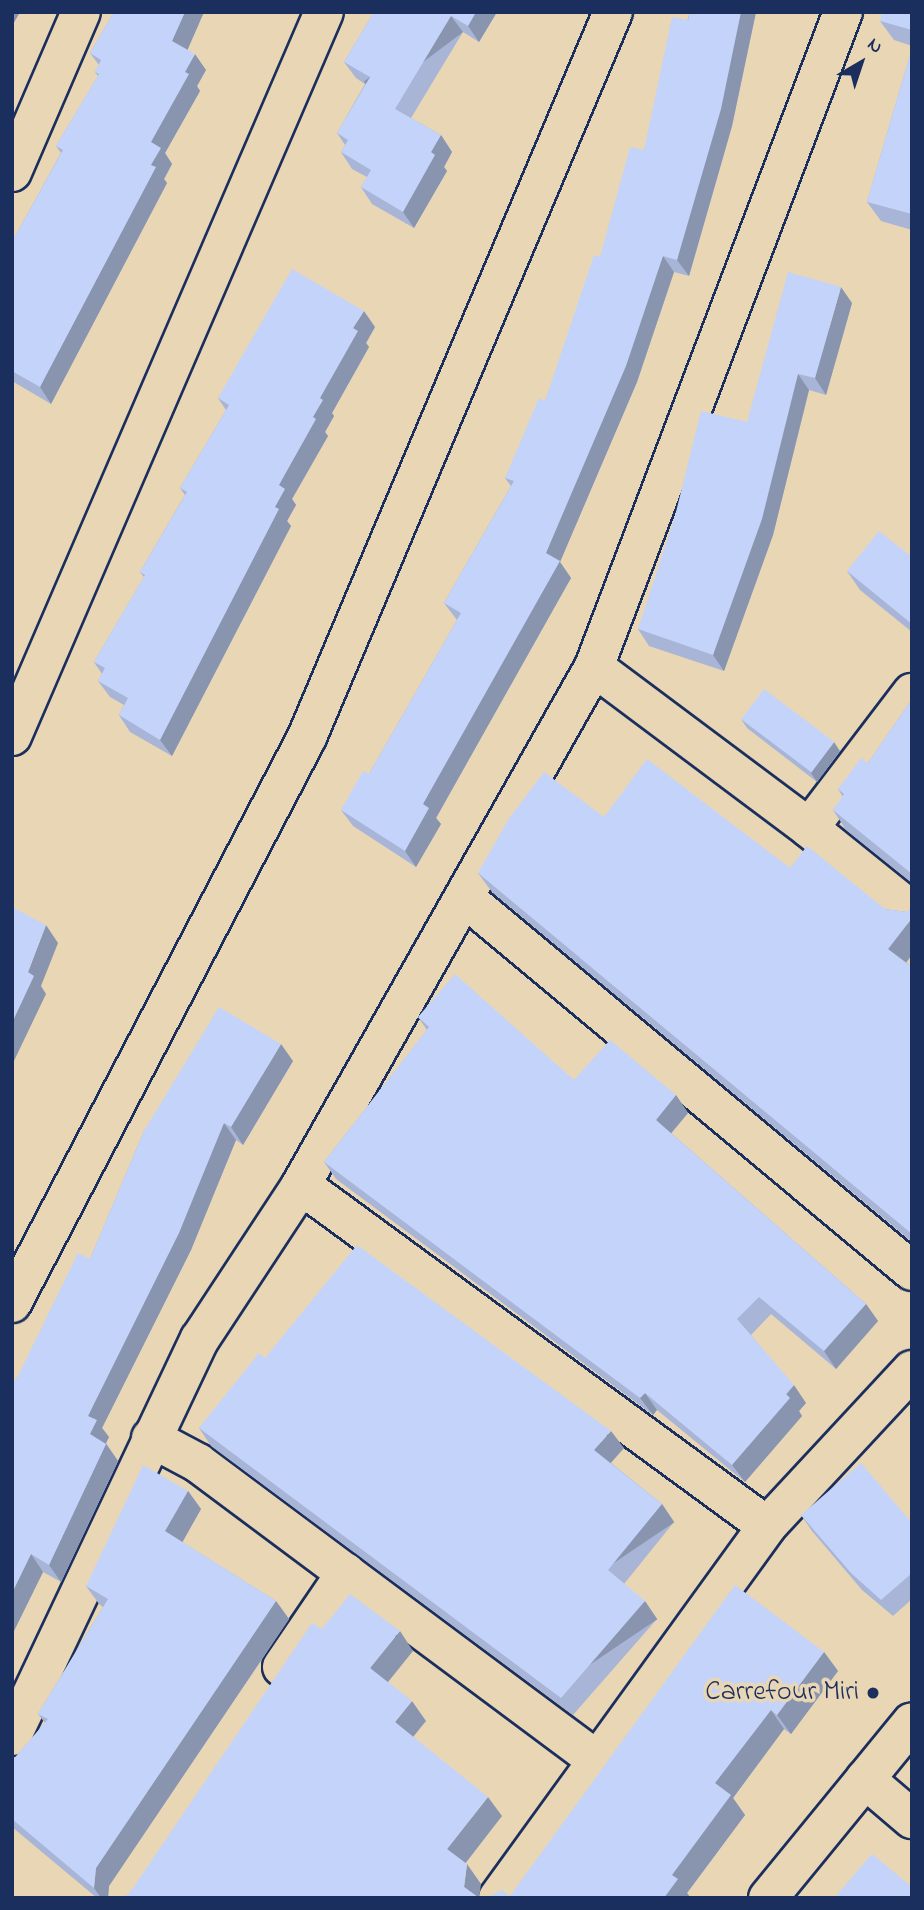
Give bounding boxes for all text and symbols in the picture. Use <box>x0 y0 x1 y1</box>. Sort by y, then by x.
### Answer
north arrow <box>826 28 896 98</box>
text: N <box>861 32 888 61</box>
place label: Carrefour Miri <box>705 1676 859 1710</box>
marker: Carrefour Miri <box>865 1685 881 1701</box>

